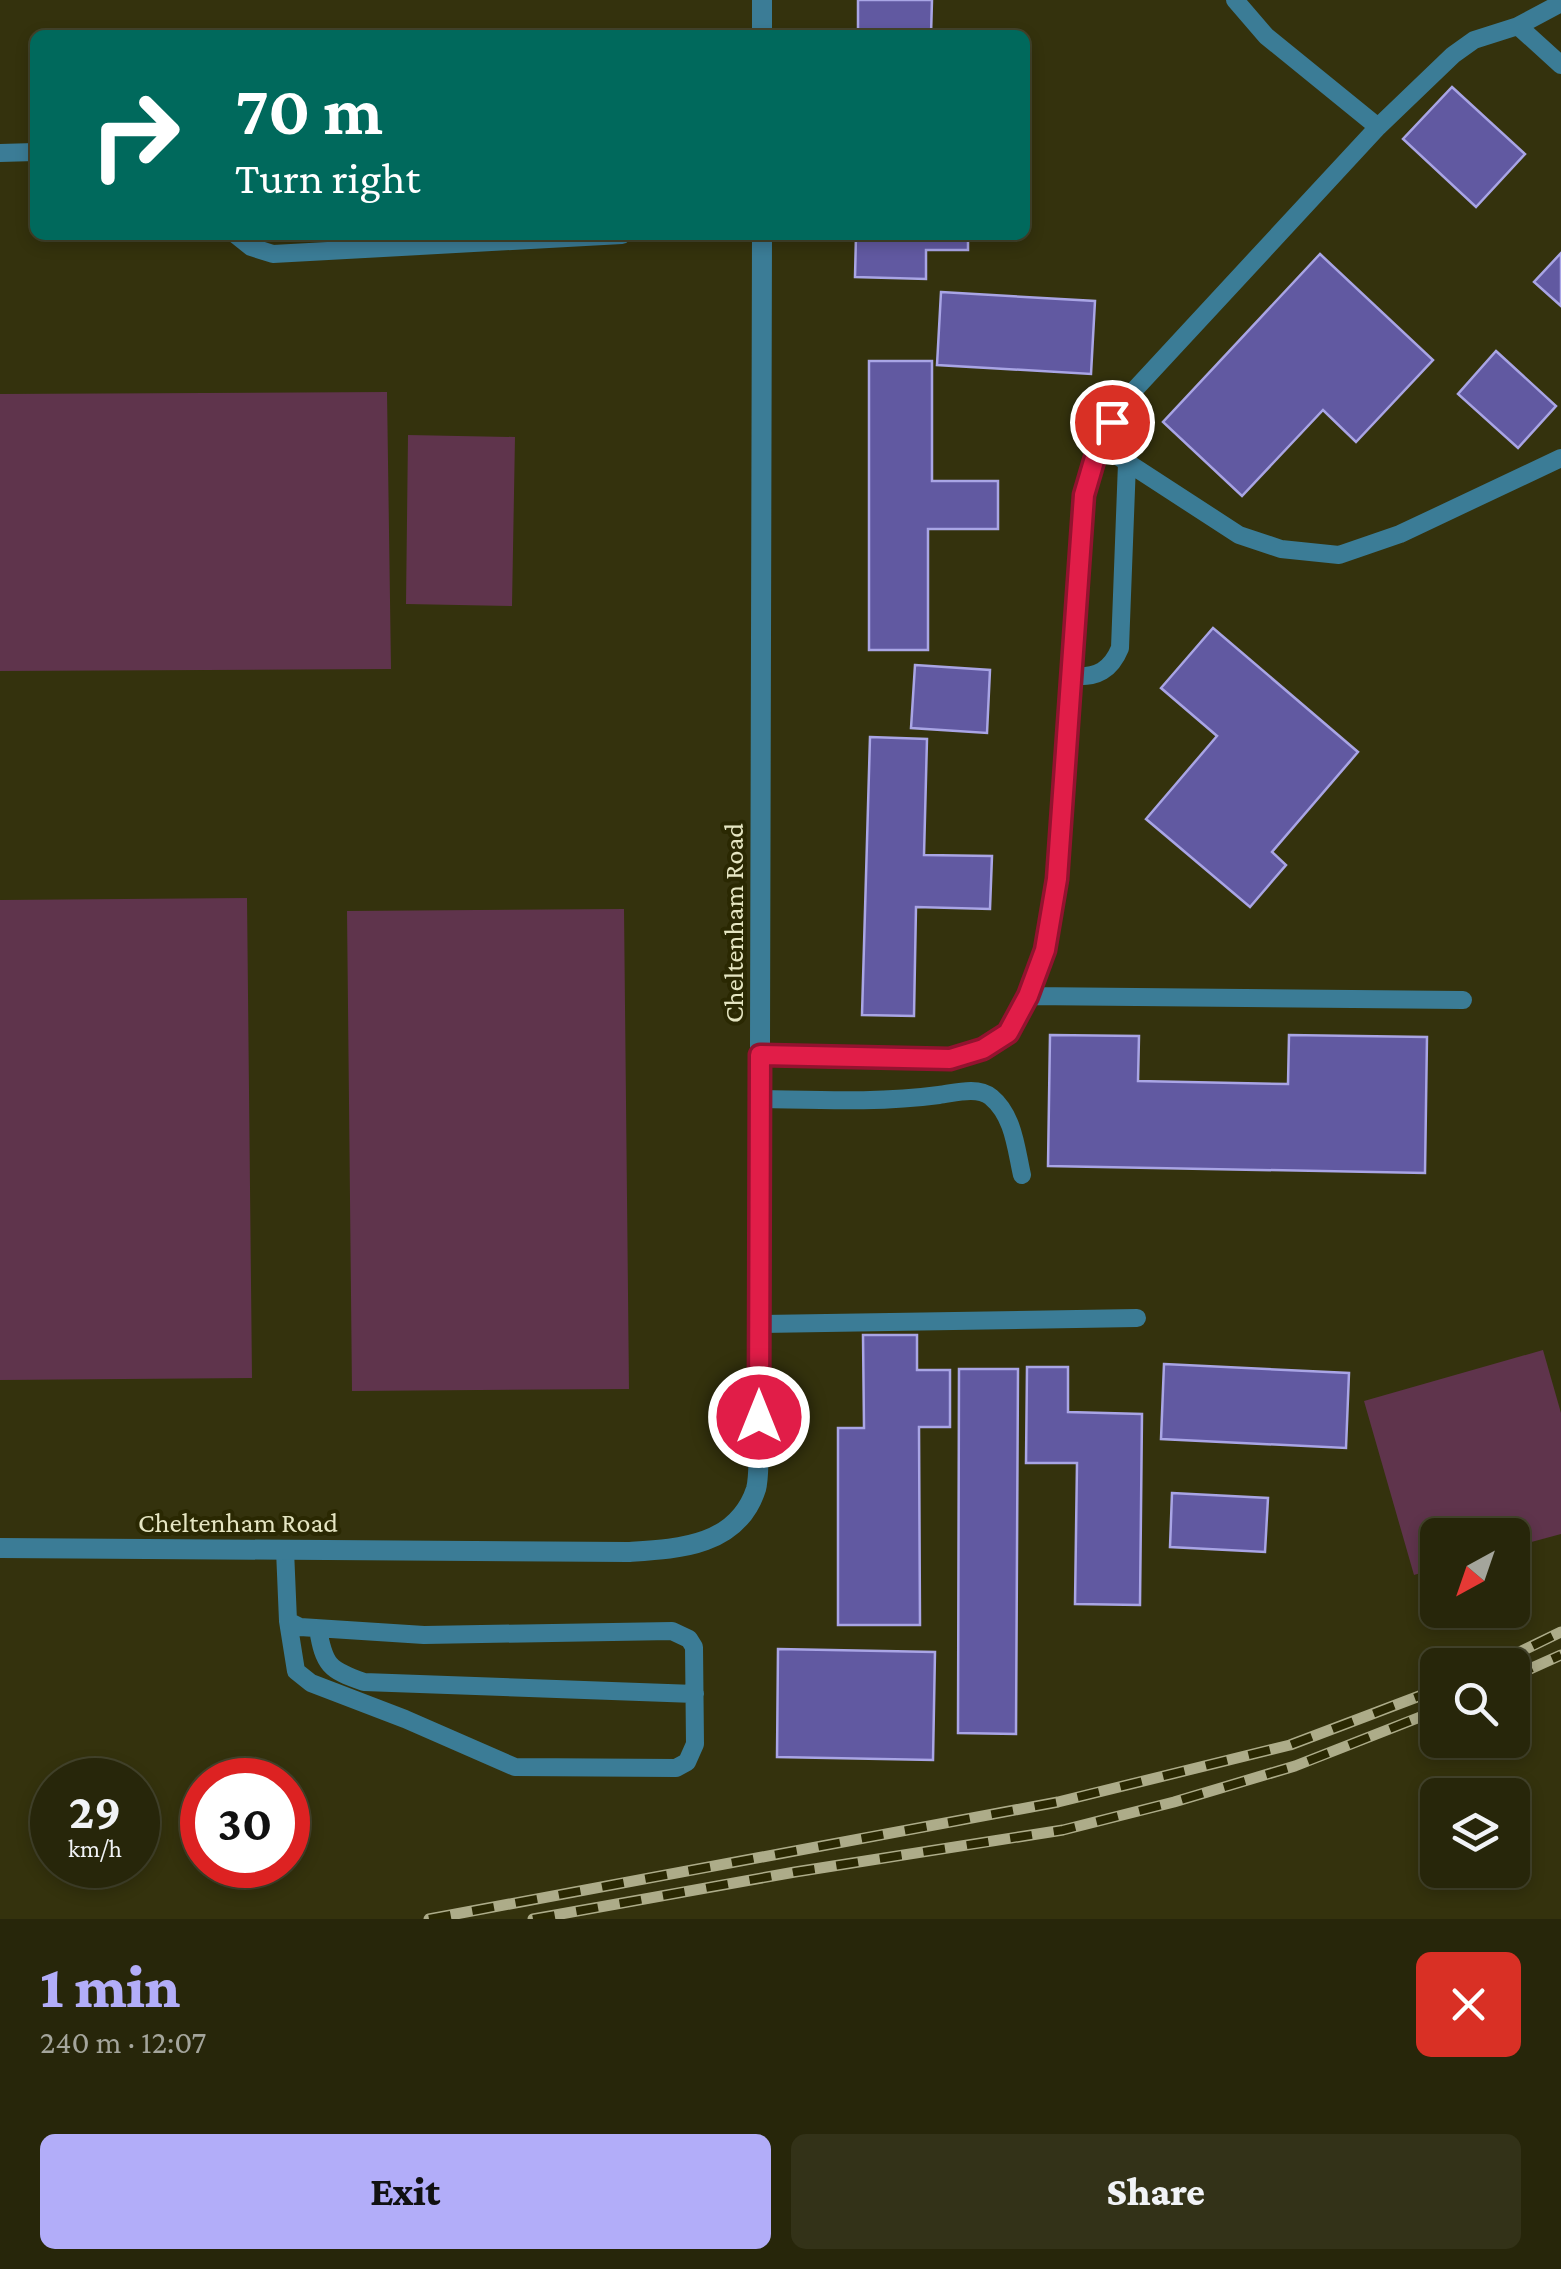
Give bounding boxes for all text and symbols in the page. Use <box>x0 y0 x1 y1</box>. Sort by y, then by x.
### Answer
icon: right <box>70 70 200 200</box>
text: 70 m <box>235 71 383 149</box>
text: Turn right <box>235 153 420 203</box>
pin <box>1070 380 1155 465</box>
icon: arrive <box>1085 395 1140 450</box>
street label: Cheltenham Road <box>718 823 749 1023</box>
position arrow <box>707 1365 811 1469</box>
street label: Cheltenham Road <box>138 1507 338 1538</box>
north arrow <box>1420 1518 1530 1628</box>
map controls <box>1420 1518 1530 1888</box>
button: search <box>1420 1648 1530 1758</box>
speed limit sign: 30 <box>180 1758 310 1888</box>
button: layers <box>1420 1778 1530 1888</box>
text: 29 <box>69 1783 121 1839</box>
text: km/h <box>68 1835 122 1862</box>
button: close <box>1416 1952 1521 2057</box>
text: 1 min <box>40 1953 180 2020</box>
text: 240 m · 12:07 <box>40 2024 206 2060</box>
button: Exit <box>40 2134 771 2249</box>
button: Share <box>791 2134 1521 2249</box>

